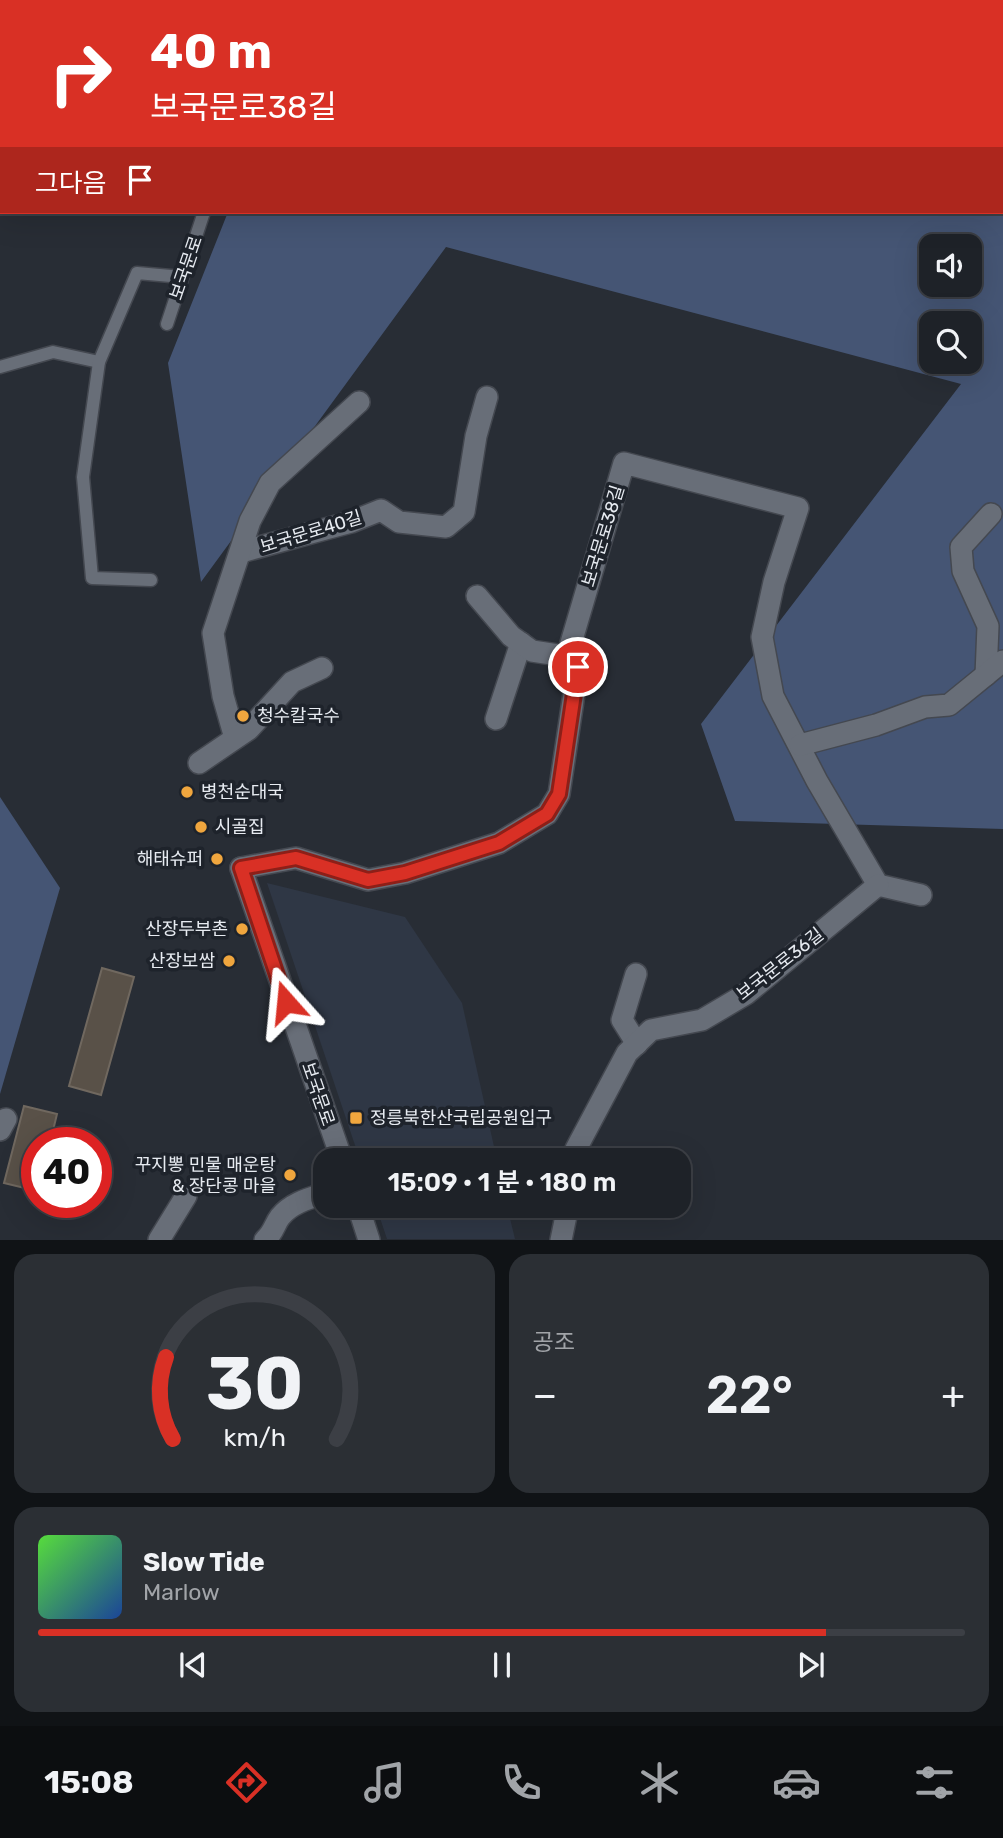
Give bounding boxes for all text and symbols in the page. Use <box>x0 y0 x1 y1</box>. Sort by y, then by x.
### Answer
text: 40 m <box>150 22 272 80</box>
icon: right <box>35 28 126 119</box>
text: 보국문로38길 <box>150 88 337 126</box>
icon: arrive <box>121 161 159 199</box>
text: 그다음 <box>35 168 107 199</box>
street label: 보국문로 <box>165 233 207 303</box>
map controls <box>919 234 982 374</box>
button: sound <box>919 234 982 297</box>
button: search <box>919 311 982 374</box>
street label: 보국문로38길 <box>577 483 629 589</box>
street label: 보국문로40길 <box>257 506 365 558</box>
pin <box>548 637 608 697</box>
icon: arrive <box>559 648 597 686</box>
place label: 청수칼국수 <box>257 705 340 727</box>
marker: 청수칼국수 <box>235 708 251 724</box>
place label: 병천순대국 <box>201 781 284 803</box>
marker: 병천순대국 <box>179 784 195 800</box>
place label: 시골집 <box>215 816 265 838</box>
marker: 시골집 <box>193 819 209 835</box>
place label: 해태슈퍼 <box>137 848 203 870</box>
marker: 해태슈퍼 <box>209 851 225 867</box>
place label: 산장두부촌 <box>145 918 228 940</box>
marker: 산장두부촌 <box>234 921 250 937</box>
street label: 보국문로36길 <box>732 923 828 1005</box>
place label: 산장보쌈 <box>149 950 215 972</box>
marker: 산장보쌈 <box>221 953 237 969</box>
position arrow <box>249 965 323 1039</box>
street label: 보국문로 <box>297 1059 339 1129</box>
place label: 정릉북한산국립공원입구 <box>370 1107 552 1129</box>
marker: 정릉북한산국립공원입구 <box>348 1110 364 1126</box>
speed limit sign: 40 <box>21 1127 112 1218</box>
place label: 꾸지뽕 민물 매운탕 & 장단콩 마을 <box>135 1154 276 1197</box>
marker: 꾸지뽕 민물 매운탕 & 장단콩 마을 <box>282 1167 298 1183</box>
text: 15:09 · 1 분 · 180 m <box>388 1167 616 1198</box>
text: 공조 <box>533 1328 575 1356</box>
text: 30 <box>206 1342 303 1428</box>
text: 22° <box>706 1364 793 1426</box>
text: − <box>533 1372 557 1418</box>
text: + <box>941 1372 965 1418</box>
text: km/h <box>223 1423 285 1452</box>
text: Slow Tide <box>143 1547 265 1578</box>
text: Marlow <box>143 1578 220 1606</box>
icon: previous <box>174 1646 212 1684</box>
icon: pause <box>483 1646 521 1684</box>
icon: next <box>792 1646 830 1684</box>
icon: directions <box>222 1758 271 1807</box>
icon: music <box>360 1758 409 1807</box>
icon: phone <box>497 1758 546 1807</box>
icon: climate <box>635 1758 684 1807</box>
icon: car <box>772 1758 821 1807</box>
icon: filters <box>910 1758 959 1807</box>
text: 15:08 <box>44 1763 134 1801</box>

